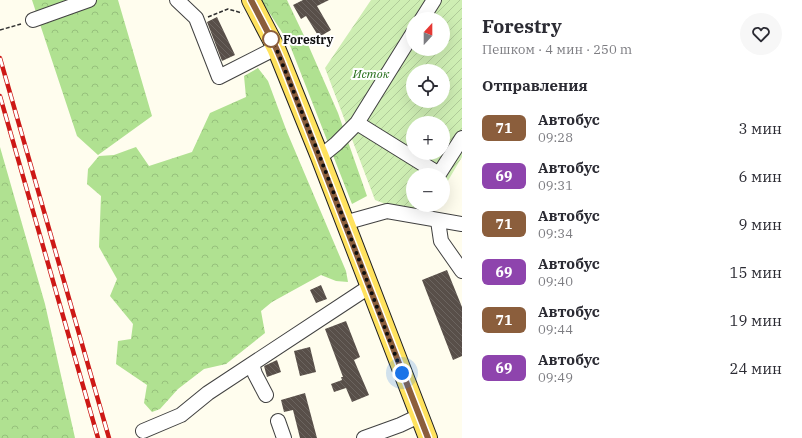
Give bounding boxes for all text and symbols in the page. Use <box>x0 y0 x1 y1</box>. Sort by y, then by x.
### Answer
north arrow <box>406 12 450 56</box>
map controls <box>406 12 450 212</box>
button: heart <box>740 13 782 55</box>
text: Forestry <box>482 14 562 38</box>
marker: Forestry <box>262 30 280 48</box>
place label: Forestry <box>283 32 334 47</box>
text: Пешком · 4 мин · 250 m <box>482 41 632 58</box>
button: locate <box>406 64 450 108</box>
park label: Исток <box>352 66 390 81</box>
text: Отправления <box>482 76 588 95</box>
text: Автобус <box>538 110 600 129</box>
button: + <box>406 116 450 160</box>
text: 71 <box>496 119 512 137</box>
text: 3 мин <box>738 119 782 138</box>
text: 09:28 <box>538 129 573 146</box>
text: Автобус <box>538 158 600 177</box>
text: 69 <box>496 167 512 185</box>
text: 6 мин <box>738 167 782 186</box>
button: − <box>406 168 450 212</box>
text: 09:31 <box>538 177 573 194</box>
text: Автобус <box>538 206 600 225</box>
text: 71 <box>496 215 512 233</box>
text: 9 мин <box>738 215 782 234</box>
text: 09:34 <box>538 225 573 242</box>
text: Автобус <box>538 254 600 273</box>
text: 69 <box>496 263 512 281</box>
text: 15 мин <box>729 263 782 282</box>
text: 09:40 <box>538 273 573 290</box>
text: Автобус <box>538 302 600 321</box>
text: 71 <box>496 311 512 329</box>
text: 19 мин <box>729 311 782 330</box>
text: 09:44 <box>538 321 573 338</box>
text: Автобус <box>538 350 600 369</box>
text: 69 <box>496 359 512 377</box>
text: 24 мин <box>729 359 782 378</box>
your location <box>392 363 412 383</box>
text: 09:49 <box>538 369 573 386</box>

